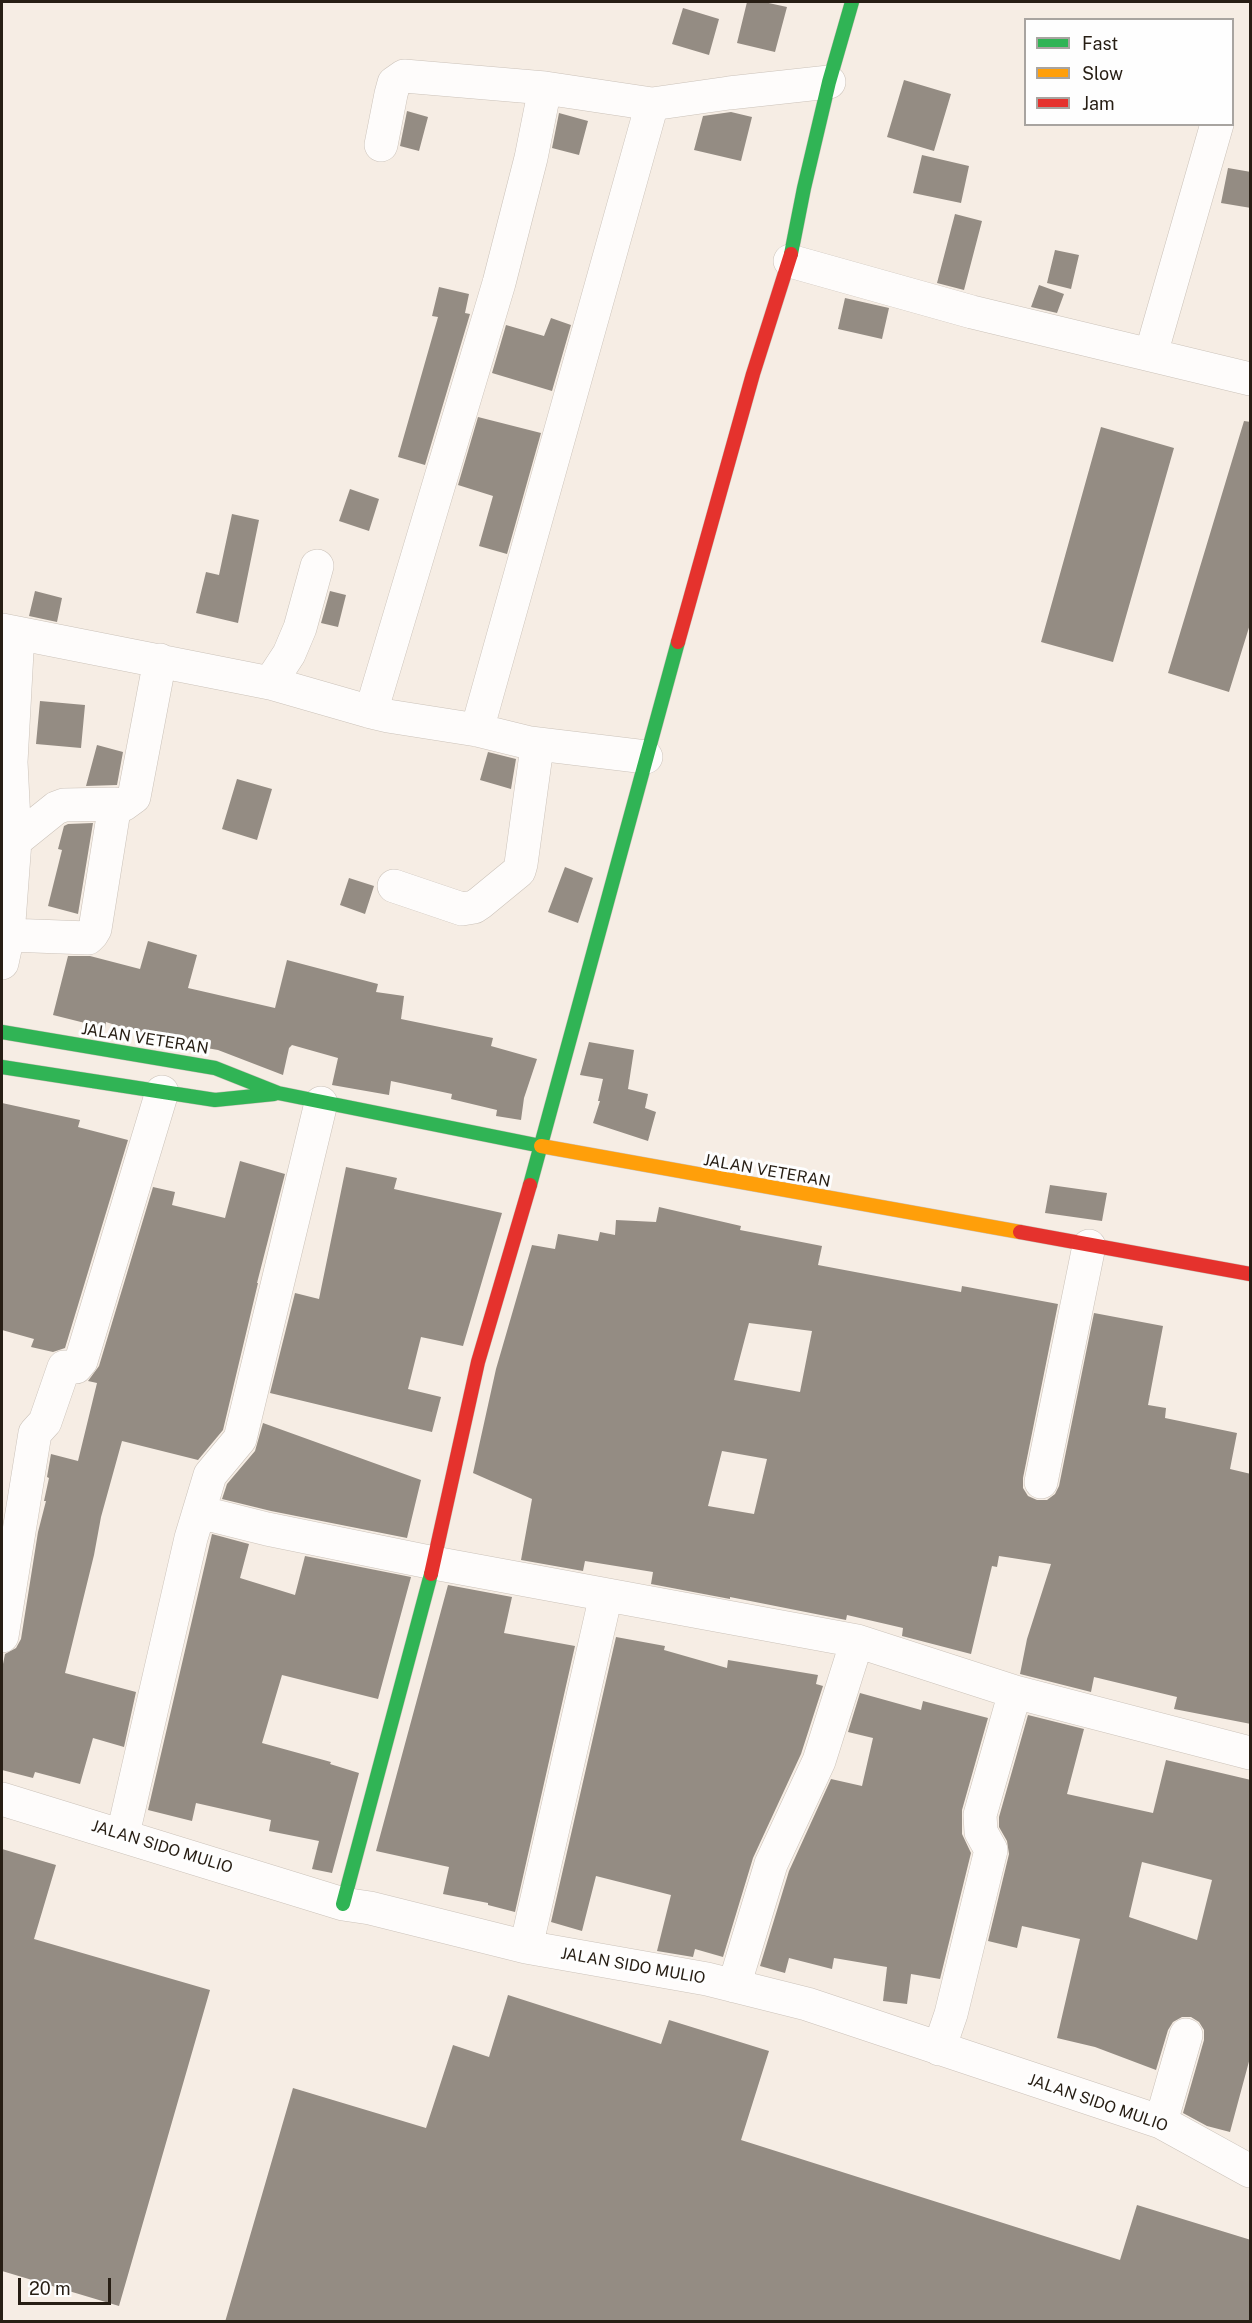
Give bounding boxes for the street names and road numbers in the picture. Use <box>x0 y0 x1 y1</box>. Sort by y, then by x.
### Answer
street label: JALAN VETERAN <box>80 1019 210 1059</box>
street label: JALAN VETERAN <box>702 1150 832 1192</box>
street label: JALAN SIDO MULIO <box>89 1816 235 1878</box>
street label: JALAN SIDO MULIO <box>559 1944 707 1988</box>
street label: JALAN SIDO MULIO <box>1026 2070 1170 2136</box>

